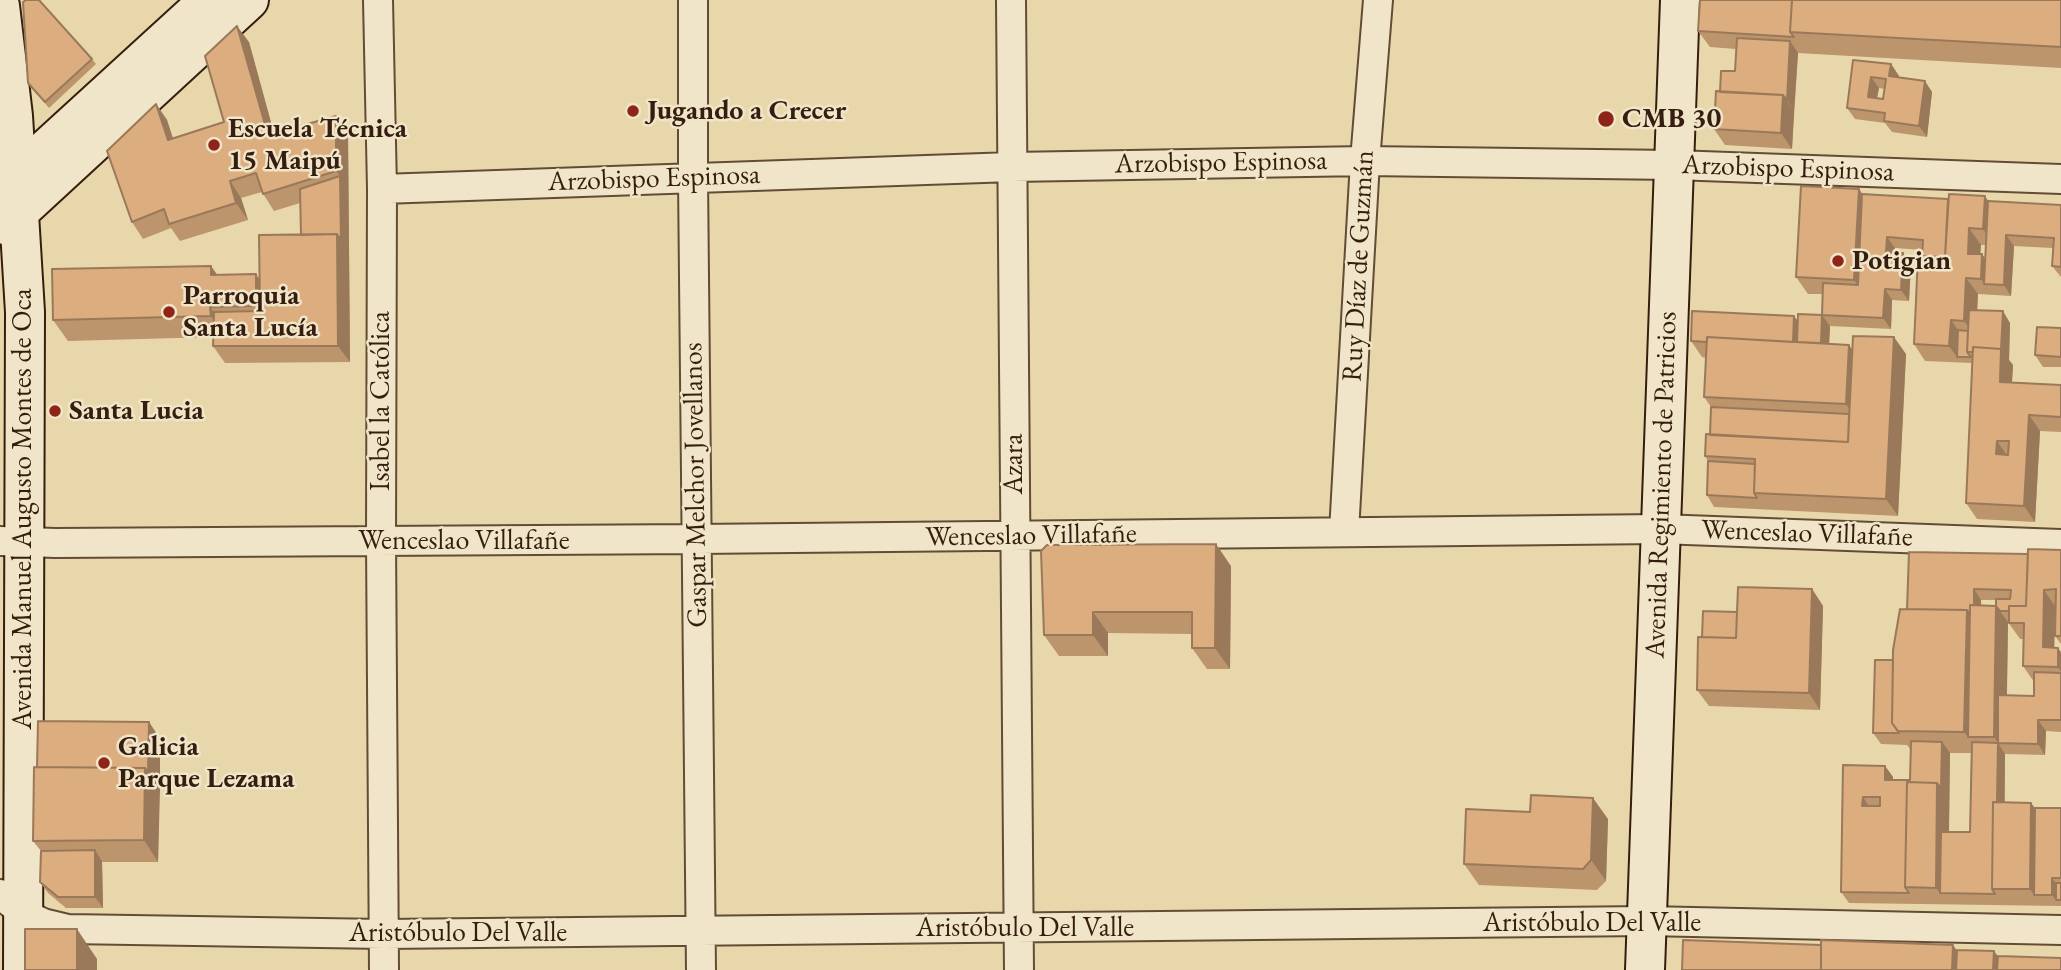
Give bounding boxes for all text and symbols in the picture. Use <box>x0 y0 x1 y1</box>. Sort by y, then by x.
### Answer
place label: Jugando a Crecer <box>647 94 846 128</box>
place label: CMB 30 <box>1622 102 1721 136</box>
marker: Jugando a Crecer <box>625 103 641 119</box>
marker: CMB 30 <box>1596 109 1616 129</box>
place label: Escuela Técnica 15 Maipú <box>228 112 407 178</box>
marker: Escuela Técnica 15 Maipú <box>206 137 222 153</box>
street label: Arzobispo Espinosa <box>1114 144 1328 182</box>
street label: Arzobispo Espinosa <box>1681 149 1895 189</box>
street label: Ruy Díaz de Guzmán <box>1336 150 1382 382</box>
street label: Arzobispo Espinosa <box>547 159 761 199</box>
place label: Potigian <box>1852 244 1951 278</box>
marker: Potigian <box>1830 253 1846 269</box>
place label: Parroquia Santa Lucía <box>183 279 318 345</box>
street label: Avenida Manuel Augusto Montes de Oca <box>6 288 40 730</box>
marker: Parroquia Santa Lucía <box>161 304 177 320</box>
street label: Isabel la Católica <box>364 311 398 491</box>
street label: Avenida Regimiento de Patricios <box>1639 311 1685 659</box>
street label: Gaspar Melchor Jovellanos <box>677 342 715 628</box>
place label: Santa Lucia <box>69 394 204 428</box>
marker: Santa Lucia <box>47 403 63 419</box>
street label: Azara <box>997 433 1031 495</box>
street label: Wenceslao Villafañe <box>1701 514 1913 554</box>
street label: Wenceslao Villafañe <box>925 517 1137 555</box>
street label: Wenceslao Villafañe <box>358 524 570 558</box>
place label: Galicia Parque Lezama <box>118 730 294 796</box>
marker: Galicia Parque Lezama <box>96 755 112 771</box>
street label: Aristóbulo Del Valle <box>1483 906 1701 940</box>
street label: Aristóbulo Del Valle <box>916 911 1134 945</box>
street label: Aristóbulo Del Valle <box>349 916 567 950</box>

